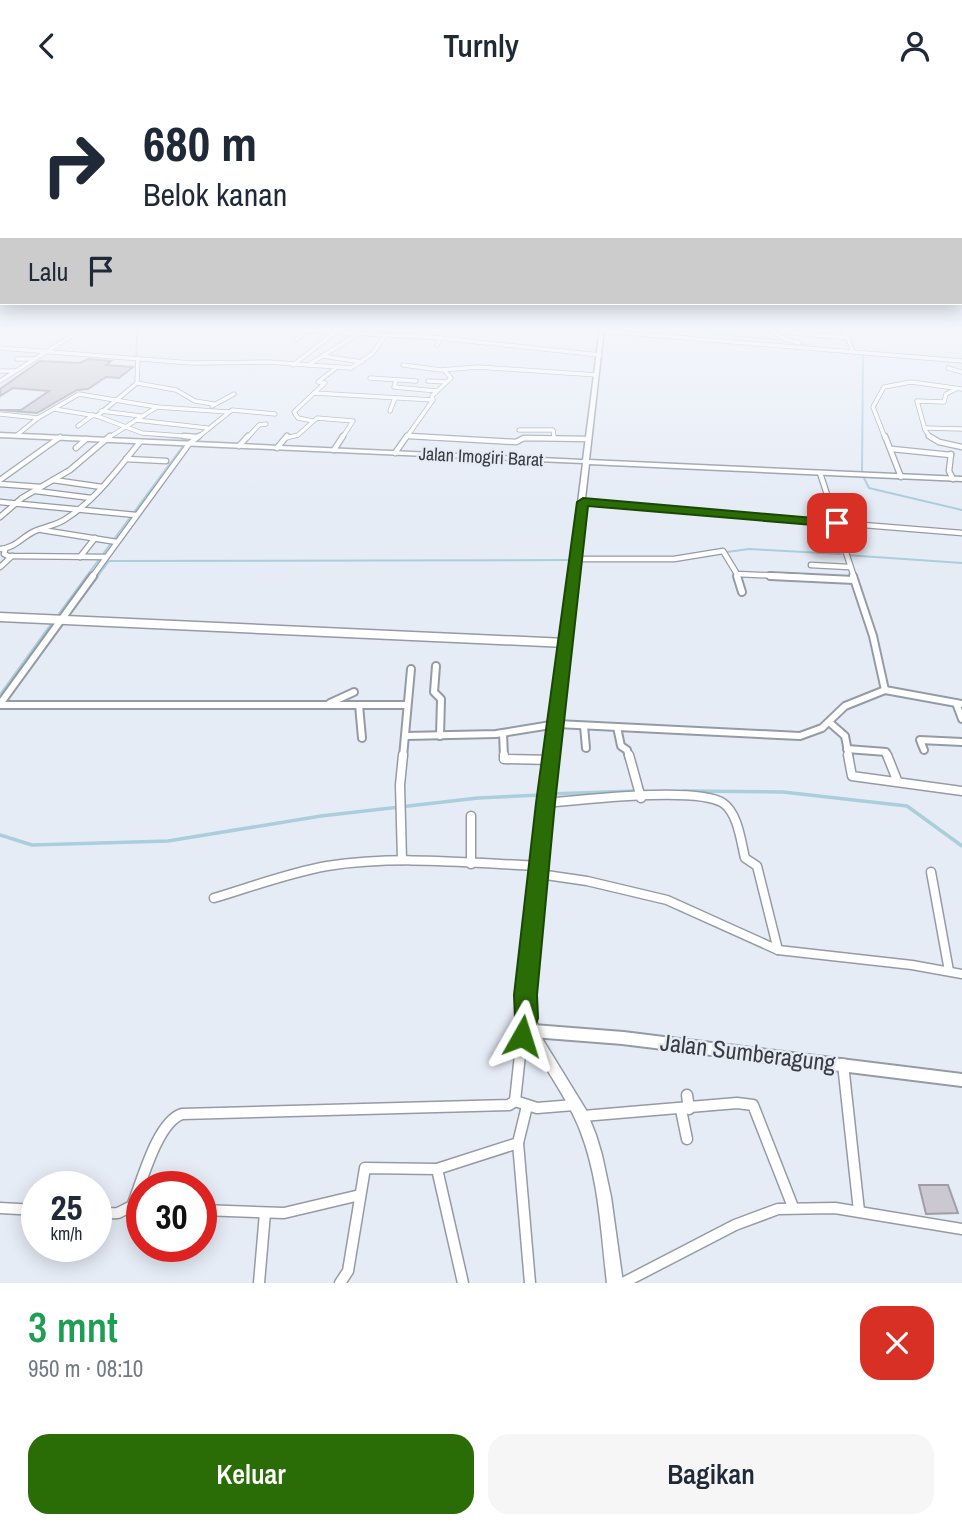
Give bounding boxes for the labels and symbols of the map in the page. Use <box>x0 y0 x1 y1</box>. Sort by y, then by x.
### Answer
street label: Jalan Imogiri Barat <box>418 441 544 472</box>
pin <box>807 493 867 553</box>
position arrow <box>485 999 559 1073</box>
street label: Jalan Sumberagung <box>659 1025 838 1079</box>
speed limit sign: 30 <box>126 1171 217 1262</box>

